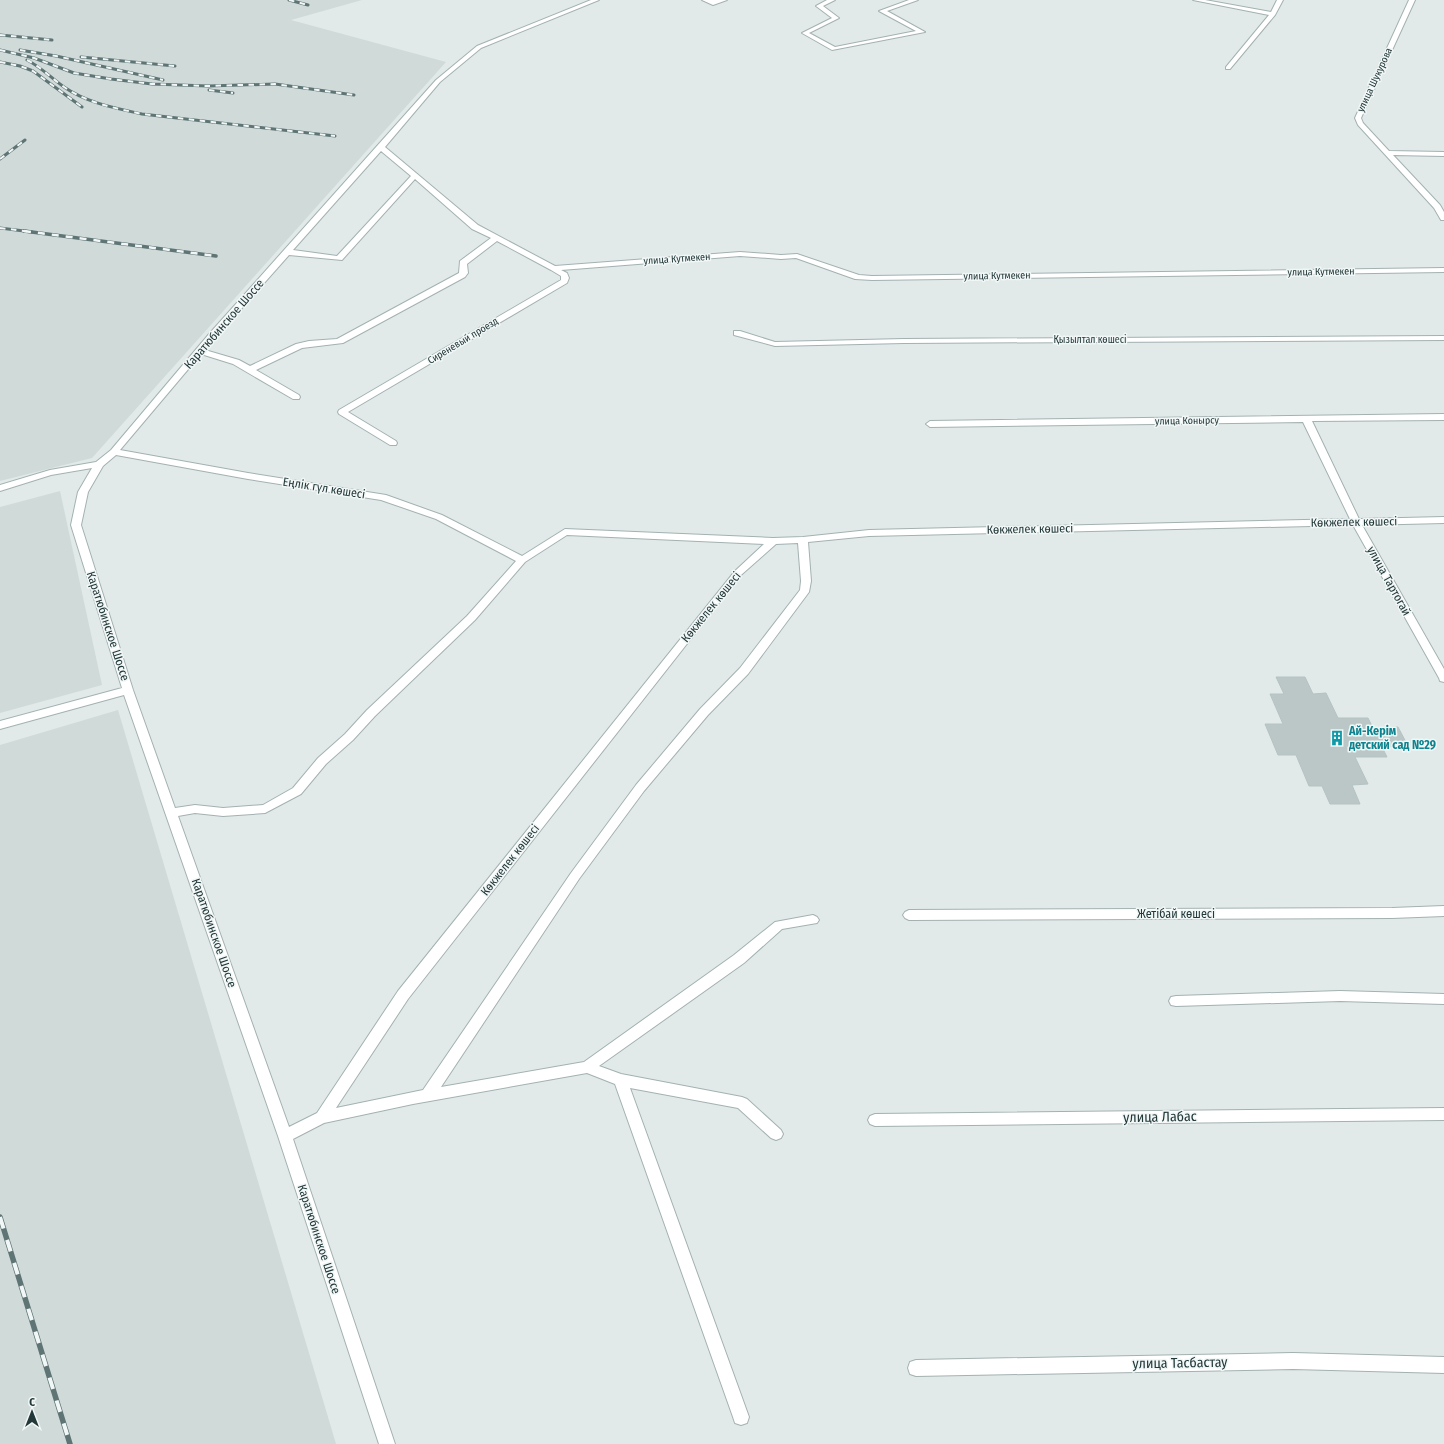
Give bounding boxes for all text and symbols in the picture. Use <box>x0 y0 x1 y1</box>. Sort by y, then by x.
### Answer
street label: улица Шукурова <box>1355 46 1395 114</box>
street label: улица Кутмекен <box>643 251 711 267</box>
street label: улица Кутмекен <box>1287 265 1355 279</box>
street label: улица Кутмекен <box>963 269 1031 283</box>
street label: Каратюбинское Шоссе <box>181 276 267 372</box>
street label: Сиреневый проезд <box>426 315 500 367</box>
street label: Қызылтал көшесі <box>1053 333 1127 346</box>
street label: улица Конырсу <box>1155 414 1220 428</box>
street label: Еңлік гүл көшесі <box>282 475 366 501</box>
street label: Көкжелек көшесі <box>1311 514 1397 530</box>
street label: Көкжелек көшесі <box>987 521 1073 537</box>
street label: улица Тартогай <box>1364 544 1414 618</box>
street label: Көкжелек көшесі <box>678 569 744 645</box>
street label: Каратюбинское Шоссе <box>84 570 132 683</box>
place label: Ай-Керім детский сад №29 <box>1348 724 1436 752</box>
building icon: Ай-Керім детский сад №29 <box>1328 729 1346 747</box>
street label: Көкжелек көшесі <box>478 822 542 898</box>
street label: Каратюбинское Шоссе <box>189 877 239 989</box>
street label: Жетібай көшесі <box>1137 907 1215 921</box>
street label: улица Лабас <box>1123 1108 1197 1126</box>
street label: Каратюбинское Шоссе <box>295 1183 343 1296</box>
street label: улица Тасбастау <box>1132 1354 1228 1372</box>
north arrow <box>12 1392 52 1432</box>
text: С <box>29 1396 35 1409</box>

